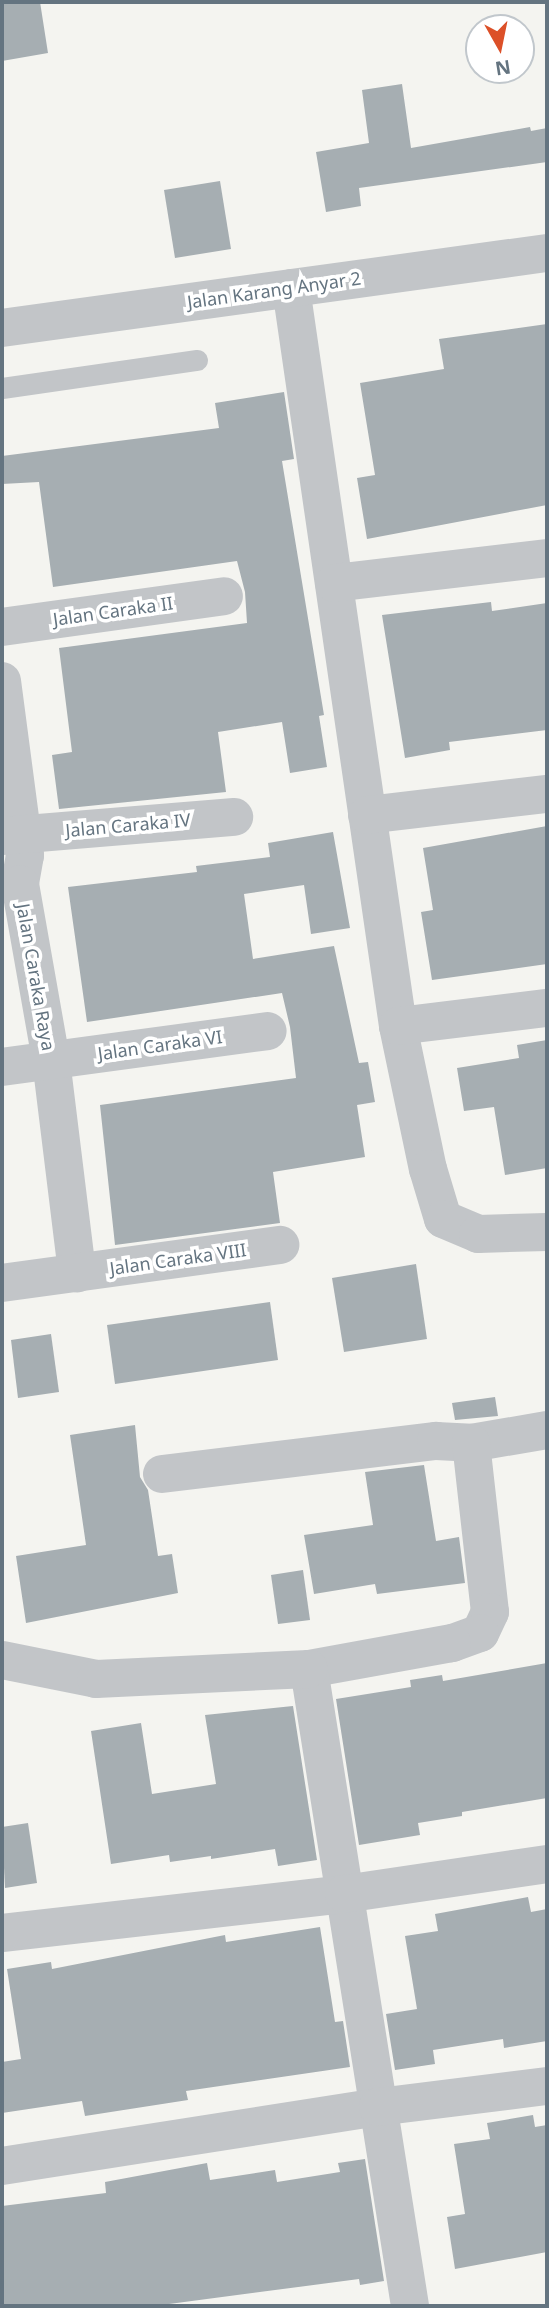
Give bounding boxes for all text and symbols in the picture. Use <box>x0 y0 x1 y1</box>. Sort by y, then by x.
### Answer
north arrow <box>465 14 535 84</box>
text: N <box>493 54 513 82</box>
street label: Jalan Karang Anyar 2 <box>186 267 362 313</box>
street label: Jalan Caraka II <box>52 592 174 630</box>
street label: Jalan Caraka IV <box>65 809 191 841</box>
street label: Jalan Caraka Raya <box>12 902 60 1052</box>
street label: Jalan Caraka VI <box>96 1026 224 1064</box>
street label: Jalan Caraka VIII <box>108 1239 248 1279</box>

